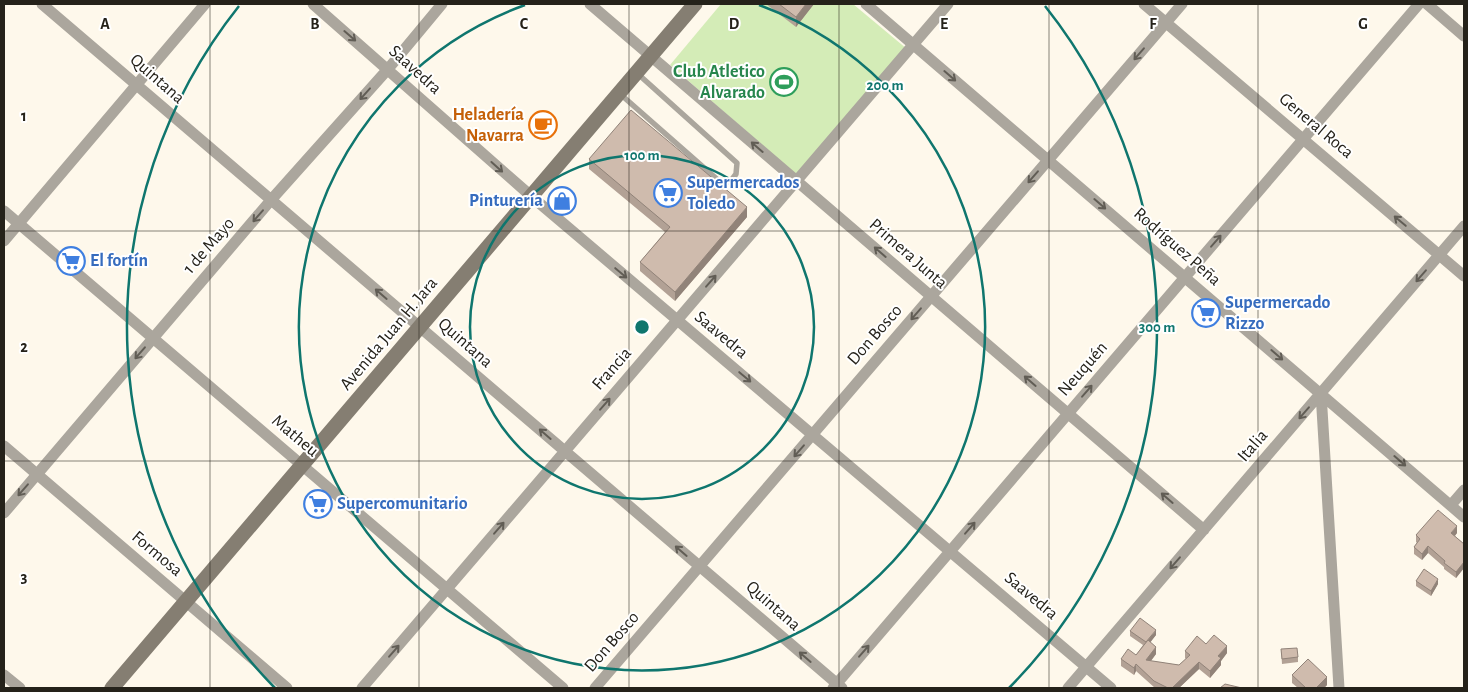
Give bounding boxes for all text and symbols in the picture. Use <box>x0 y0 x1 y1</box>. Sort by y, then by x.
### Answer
text: A <box>100 16 110 32</box>
text: B <box>310 16 320 32</box>
text: C <box>520 16 529 32</box>
text: D <box>729 16 740 32</box>
text: E <box>940 16 948 32</box>
text: F <box>1149 16 1157 32</box>
text: G <box>1358 16 1368 32</box>
one-way arrow <box>343 30 356 41</box>
street label: Saavedra <box>385 42 445 98</box>
one-way arrow <box>1134 47 1145 60</box>
street label: Quintana <box>126 51 188 107</box>
place label: Club Atletico Alvarado <box>673 63 765 102</box>
sports icon: Club Atletico Alvarado <box>769 67 799 97</box>
one-way arrow <box>944 70 957 81</box>
text: 200 m <box>866 78 904 93</box>
one-way arrow <box>359 88 371 101</box>
street label: General Roca <box>1275 90 1357 162</box>
place label: Heladería Navarra <box>452 106 524 145</box>
text: 1 <box>21 108 27 124</box>
cafe icon: Heladería Navarra <box>528 110 558 140</box>
one-way arrow <box>750 141 763 152</box>
text: 100 m <box>624 148 660 163</box>
one-way arrow <box>491 161 504 173</box>
one-way arrow <box>1028 171 1039 184</box>
place label: Supermercados Toledo <box>687 174 799 213</box>
supermarket icon: Supermercados Toledo <box>653 178 683 208</box>
shop icon: Pinturería <box>547 186 577 216</box>
place label: Pinturería <box>469 192 543 210</box>
one-way arrow <box>1094 198 1107 210</box>
street label: Rodríguez Peña <box>1130 205 1224 289</box>
one-way arrow <box>252 210 263 223</box>
street label: 1 de Mayo <box>180 214 238 278</box>
street label: Primera Junta <box>866 216 950 292</box>
one-way arrow <box>1394 216 1407 227</box>
one-way arrow <box>1210 235 1221 248</box>
supermarket icon: El fortín <box>56 246 86 276</box>
one-way arrow <box>874 247 887 258</box>
place label: El fortín <box>90 252 148 270</box>
one-way arrow <box>614 267 627 278</box>
one-way arrow <box>1415 270 1427 283</box>
street label: Avenida Juan H. Jara <box>337 274 441 394</box>
one-way arrow <box>705 274 716 287</box>
one-way arrow <box>375 288 388 300</box>
place label: Supermercado Rizzo <box>1225 294 1331 333</box>
supermarket icon: Supermercado Rizzo <box>1191 298 1221 328</box>
street label: Don Bosco <box>844 301 906 369</box>
one-way arrow <box>911 307 922 320</box>
street label: Saavedra <box>691 308 751 362</box>
street label: Quintana <box>434 315 496 371</box>
centre of rings <box>633 318 651 336</box>
text: 300 m <box>1139 320 1175 335</box>
street label: Neuquén <box>1055 338 1111 400</box>
text: 2 <box>20 339 28 355</box>
street label: Francia <box>589 344 635 394</box>
one-way arrow <box>135 346 146 359</box>
one-way arrow <box>1270 350 1283 361</box>
one-way arrow <box>738 372 751 383</box>
one-way arrow <box>1024 376 1037 387</box>
one-way arrow <box>1081 385 1092 398</box>
one-way arrow <box>599 398 611 411</box>
one-way arrow <box>1299 406 1310 419</box>
street label: Matheu <box>268 411 322 461</box>
street label: Italia <box>1234 427 1272 465</box>
one-way arrow <box>538 428 551 439</box>
one-way arrow <box>793 444 805 457</box>
one-way arrow <box>1393 456 1406 467</box>
one-way arrow <box>18 483 29 496</box>
supermarket icon: Supercomunitario <box>303 489 333 519</box>
one-way arrow <box>1160 492 1173 504</box>
place label: Supercomunitario <box>337 495 468 513</box>
one-way arrow <box>494 521 505 534</box>
one-way arrow <box>964 521 976 534</box>
street label: Formosa <box>128 528 186 580</box>
one-way arrow <box>675 545 688 557</box>
one-way arrow <box>1170 556 1181 569</box>
text: 3 <box>21 569 28 585</box>
street label: Saavedra <box>1001 569 1061 623</box>
street label: Quintana <box>742 578 804 634</box>
street label: Don Bosco <box>581 608 643 676</box>
one-way arrow <box>388 645 399 658</box>
one-way arrow <box>859 645 870 658</box>
one-way arrow <box>798 651 811 662</box>

